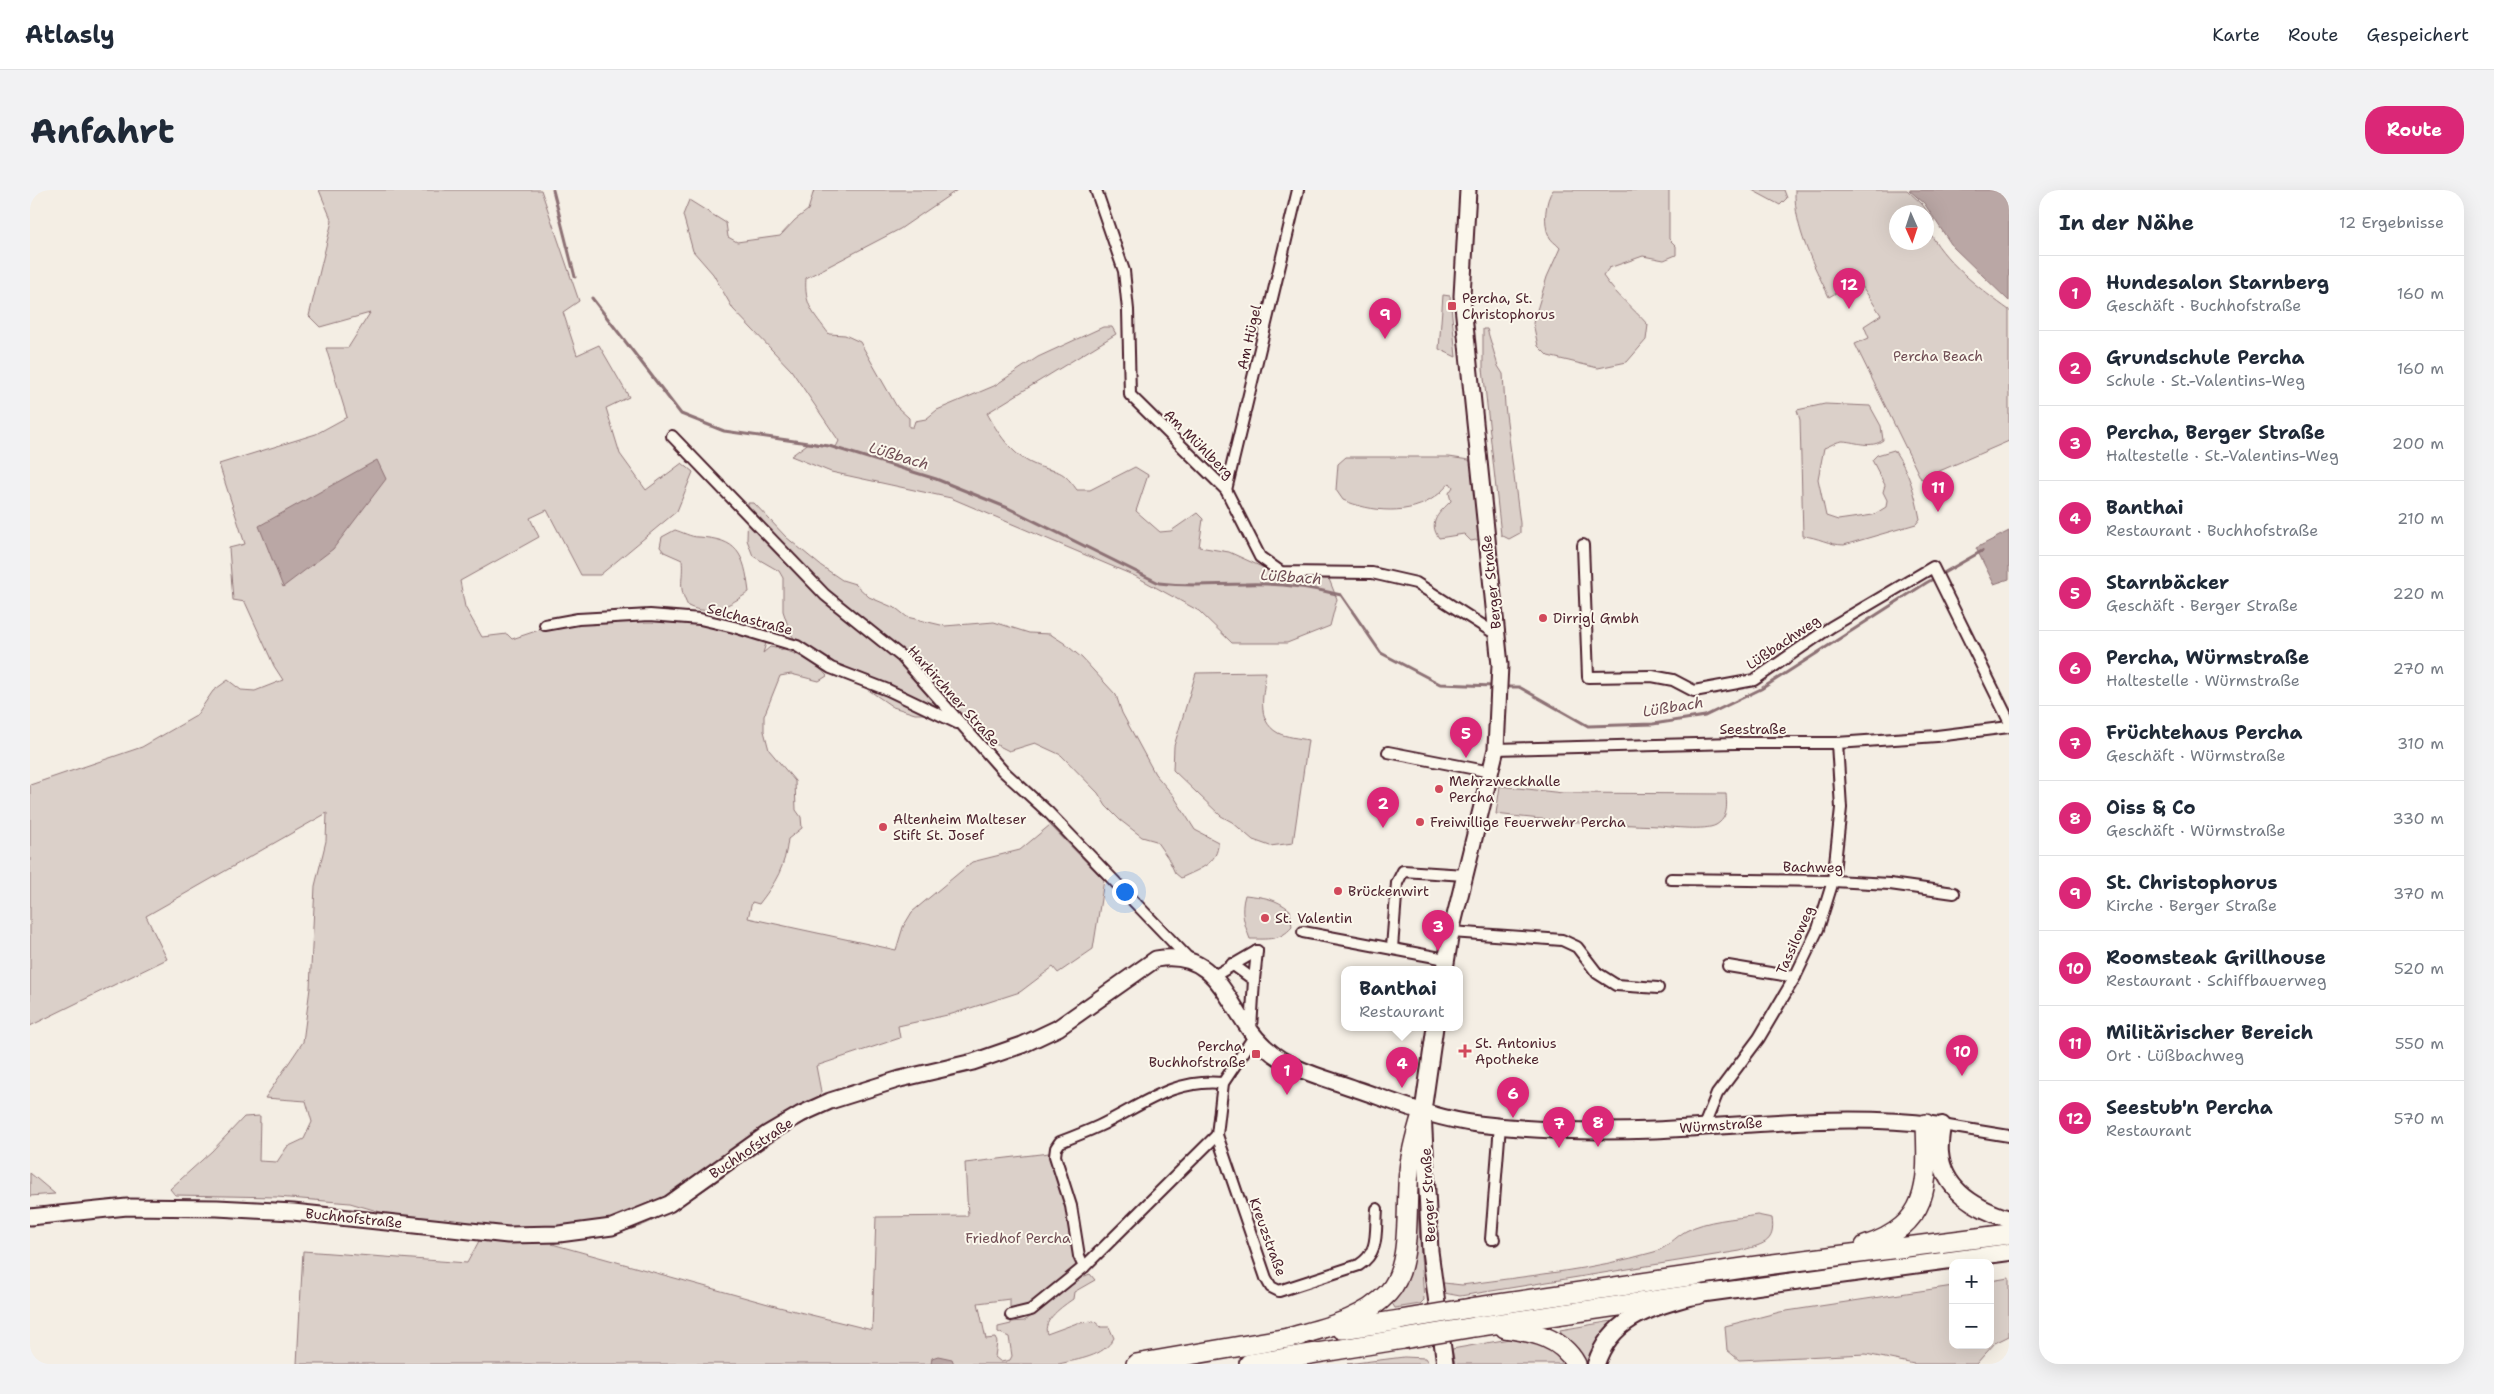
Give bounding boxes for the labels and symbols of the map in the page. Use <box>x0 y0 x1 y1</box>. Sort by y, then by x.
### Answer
north arrow <box>1889 205 1934 250</box>
pin: 12 <box>1833 268 1865 309</box>
place label: Percha, St. Christophorus <box>1462 289 1555 323</box>
pin: 9 <box>1369 298 1401 339</box>
marker: Percha, St. Christophorus <box>1446 300 1458 312</box>
street label: Am Hügel <box>1233 302 1265 371</box>
park label: Percha Beach <box>1893 347 1983 365</box>
street label: Am Mühlberg <box>1160 405 1238 483</box>
water label: Lüßbach <box>867 437 931 475</box>
pin: 11 <box>1922 471 1954 512</box>
street label: Berger Straße <box>1477 534 1505 630</box>
water label: Lüßbach <box>1260 565 1322 589</box>
street label: Selchastraße <box>705 599 795 639</box>
place label: Dirrigl Gmbh <box>1553 609 1639 627</box>
street label: Lüßbachweg <box>1743 611 1823 673</box>
marker: Dirrigl Gmbh <box>1537 612 1549 624</box>
street label: Harkirchner Straße <box>904 642 1004 750</box>
water label: Lüßbach <box>1641 692 1705 722</box>
pin: 5 <box>1450 717 1482 758</box>
street label: Seestraße <box>1719 720 1787 738</box>
place label: Mehrzweckhalle Percha <box>1449 772 1561 806</box>
marker: Mehrzweckhalle Percha <box>1433 783 1445 795</box>
pin: 2 <box>1367 787 1399 828</box>
place label: Altenheim Malteser Stift St. Josef <box>893 810 1027 844</box>
place label: Freiwillige Feuerwehr Percha <box>1430 813 1626 831</box>
marker: Freiwillige Feuerwehr Percha <box>1414 816 1426 828</box>
marker: Altenheim Malteser Stift St. Josef <box>877 821 889 833</box>
street label: Bachweg <box>1783 857 1843 877</box>
your location <box>1112 879 1138 905</box>
place label: Brückenwirt <box>1348 882 1429 900</box>
marker: Brückenwirt <box>1332 885 1344 897</box>
street label: Tassiloweg <box>1772 903 1818 977</box>
place label: St. Valentin <box>1275 909 1353 927</box>
pin: 3 <box>1422 910 1454 951</box>
marker: St. Valentin <box>1259 912 1271 924</box>
place label: St. Antonius Apotheke <box>1475 1034 1557 1068</box>
pin: 10 <box>1946 1035 1978 1076</box>
place label: Percha, Buchhofstraße <box>1149 1037 1246 1071</box>
marker: St. Antonius Apotheke <box>1459 1045 1471 1057</box>
pin: 4 <box>1386 1047 1418 1088</box>
marker: Percha, Buchhofstraße <box>1250 1048 1262 1060</box>
pin: 1 <box>1271 1054 1303 1095</box>
pin: 6 <box>1497 1077 1529 1118</box>
pin: 8 <box>1582 1106 1614 1147</box>
pin: 7 <box>1543 1107 1575 1148</box>
street label: Buchhofstraße <box>706 1113 796 1183</box>
street label: Würmstraße <box>1679 1113 1763 1137</box>
street label: Berger Straße <box>1417 1147 1439 1243</box>
street label: Kreuzstraße <box>1245 1195 1291 1279</box>
street label: Buchhofstraße <box>305 1204 403 1232</box>
park label: Friedhof Percha <box>965 1229 1071 1247</box>

